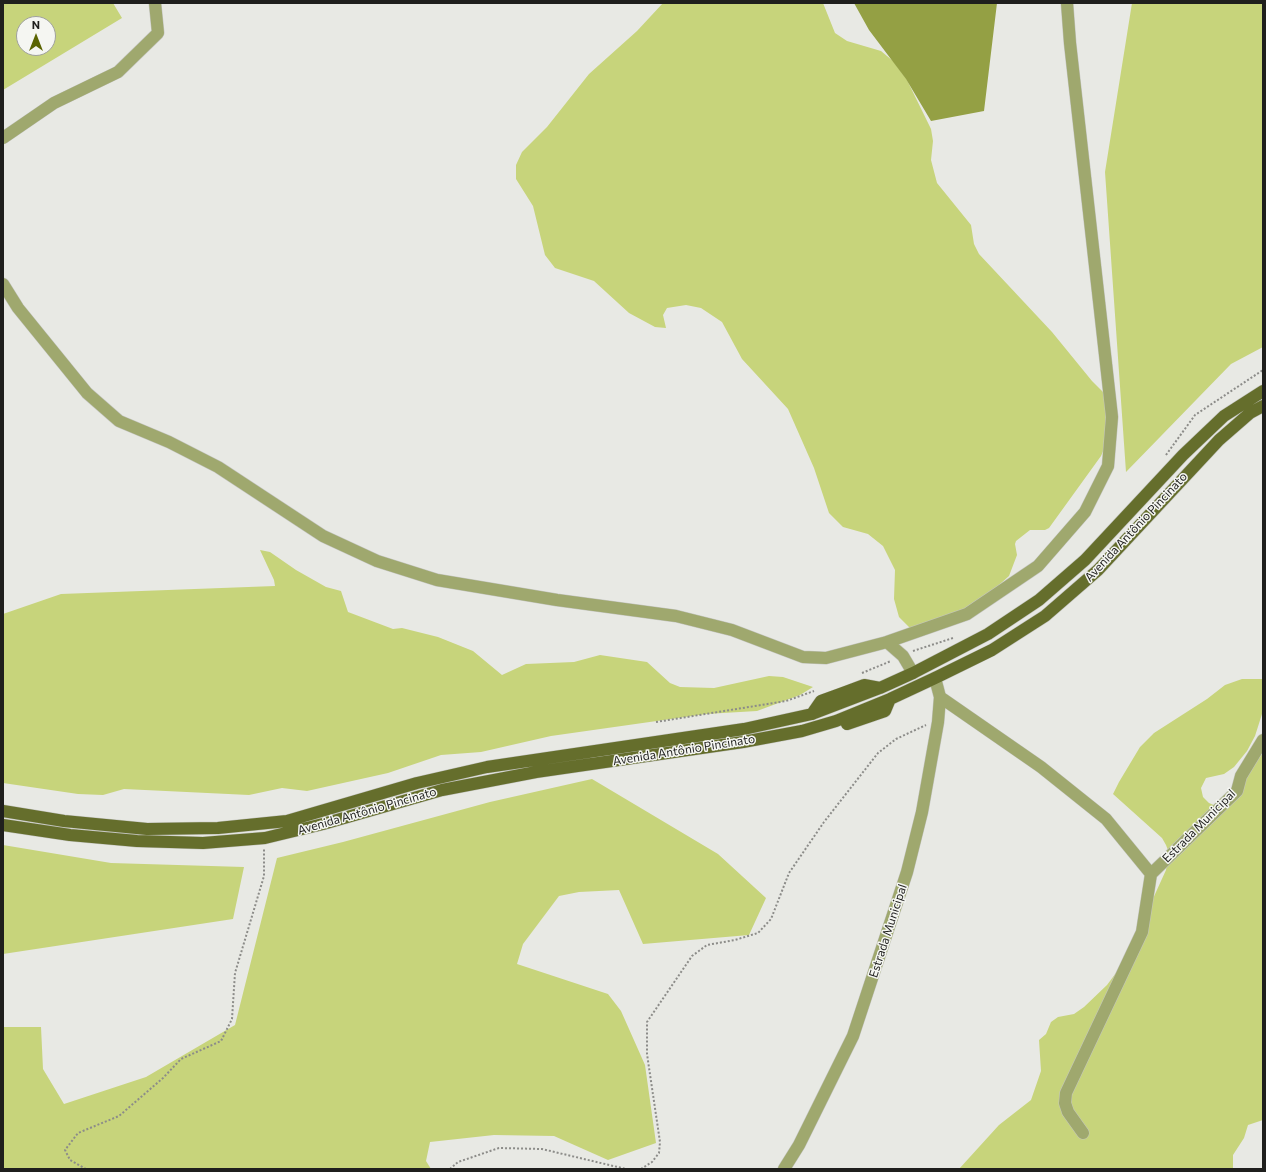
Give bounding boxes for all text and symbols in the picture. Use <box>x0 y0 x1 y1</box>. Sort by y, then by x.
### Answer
north arrow <box>16 16 56 56</box>
text: N <box>32 18 40 31</box>
street label: Avenida Antônio Pincinato <box>1082 470 1190 584</box>
street label: Avenida Antônio Pincinato <box>612 732 756 768</box>
street label: Avenida Antônio Pincinato <box>296 784 438 838</box>
street label: Estrada Municipal <box>1159 786 1239 866</box>
street label: Estrada Municipal <box>866 882 910 980</box>

